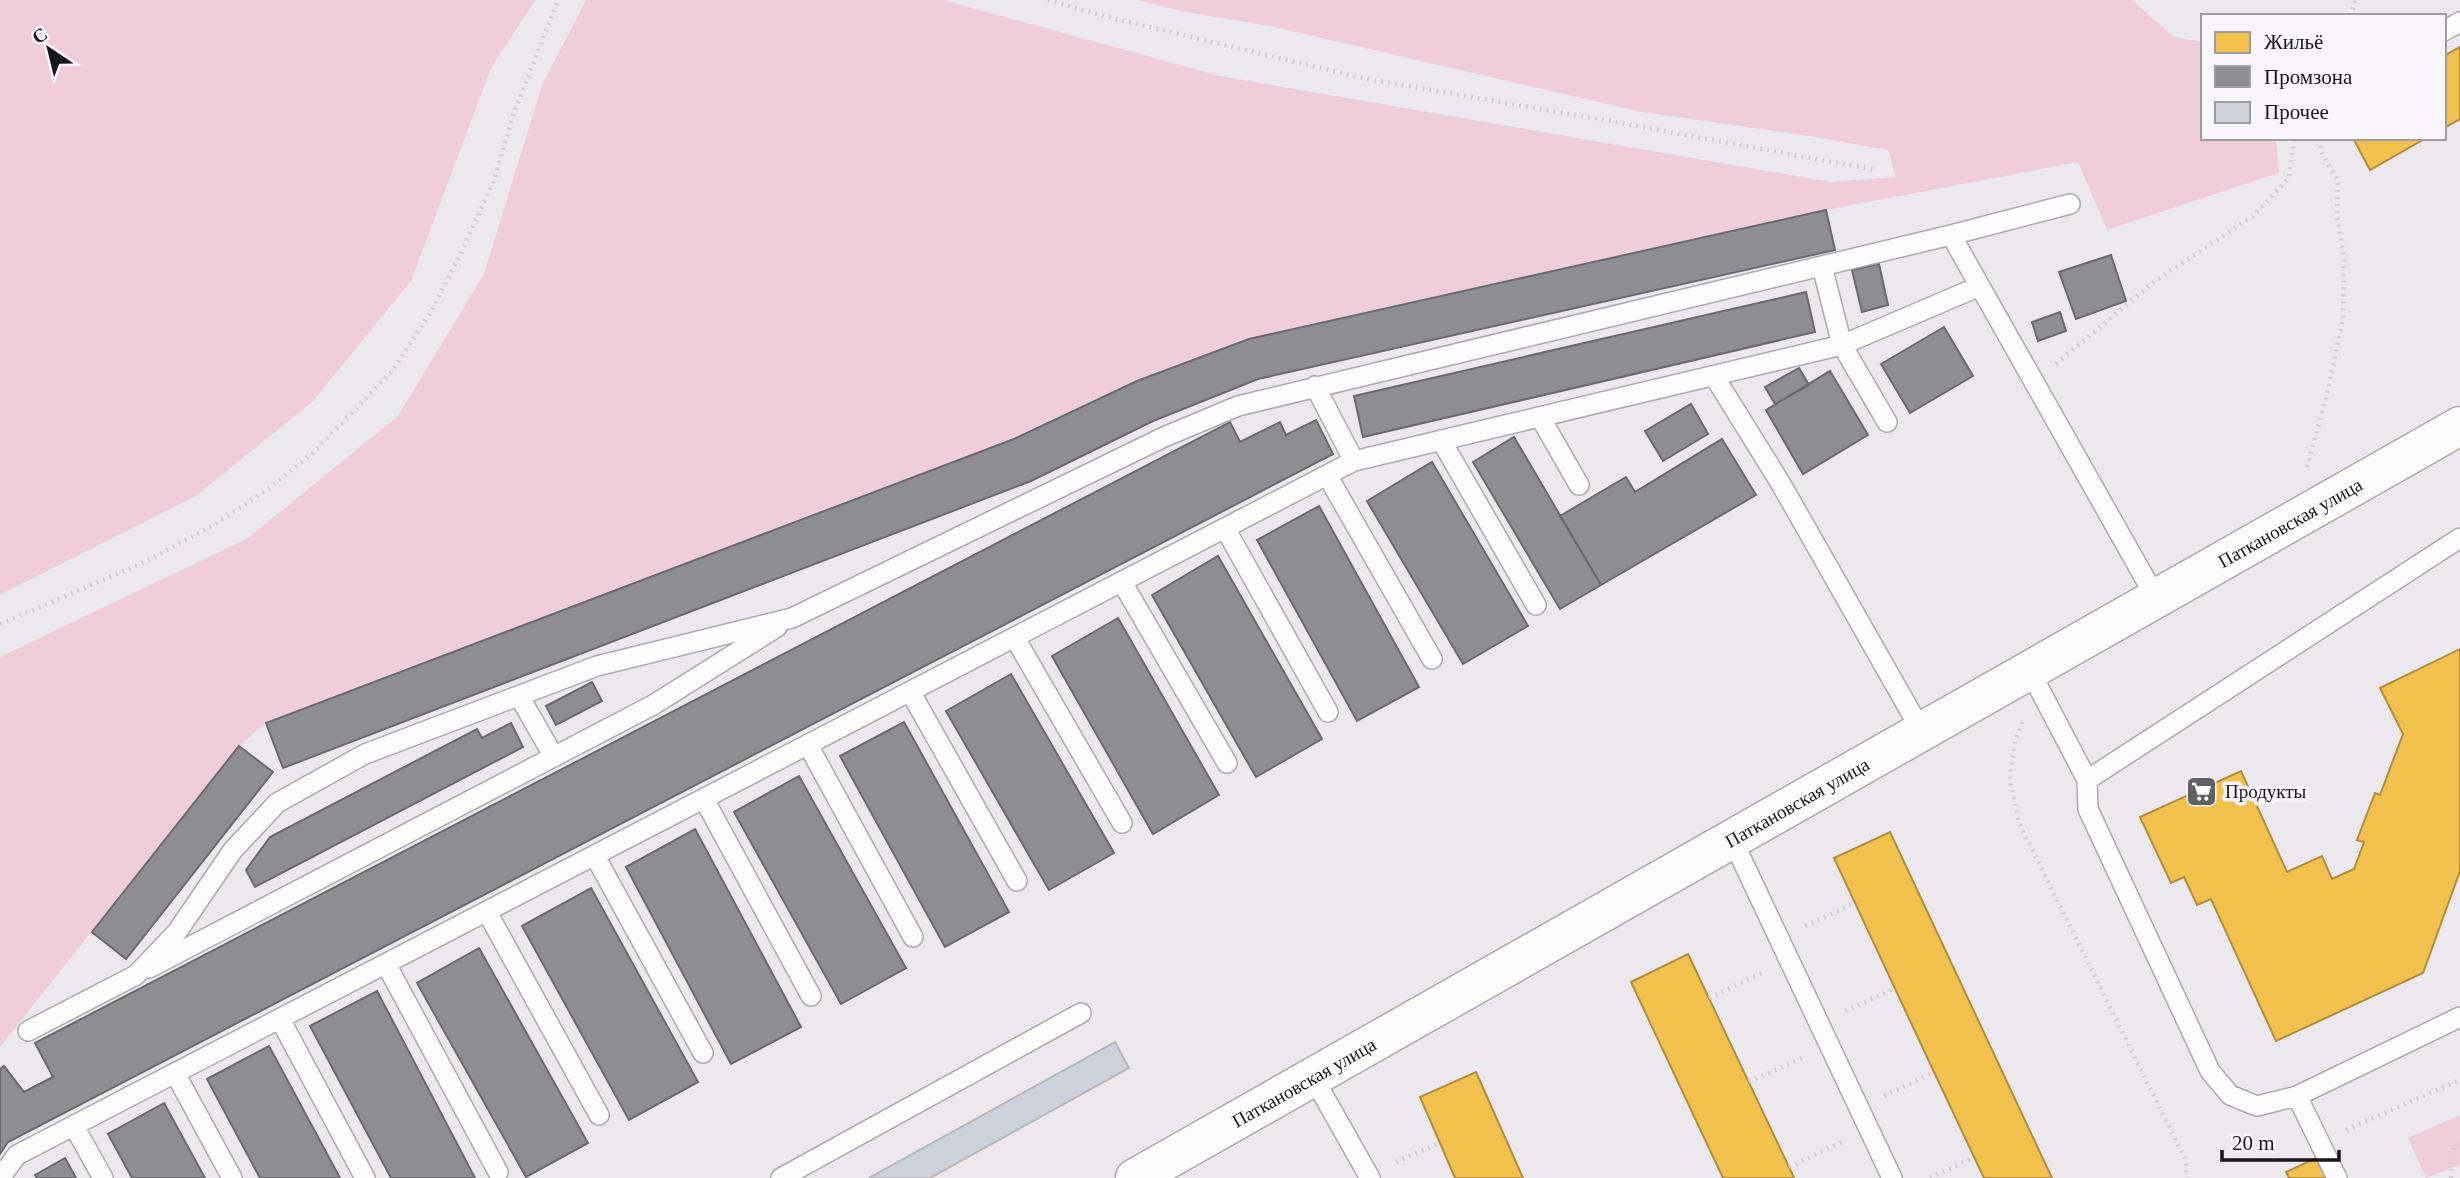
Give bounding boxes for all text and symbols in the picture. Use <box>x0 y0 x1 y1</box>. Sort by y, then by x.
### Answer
north arrow <box>14 14 84 84</box>
legend <box>2201 14 2446 140</box>
text: С <box>28 23 51 48</box>
text: Жильё <box>2264 30 2323 54</box>
text: Промзона <box>2264 65 2353 89</box>
text: Прочее <box>2264 100 2329 124</box>
street label: Паткановская улица <box>2214 474 2366 572</box>
street label: Паткановская улица <box>1721 753 1873 852</box>
supermarket icon: Продукты <box>2185 774 2219 808</box>
place label: Продукты <box>2225 781 2307 802</box>
street label: Паткановская улица <box>1228 1033 1380 1132</box>
scale bar <box>2222 1118 2339 1162</box>
text: 20 m <box>2232 1131 2275 1155</box>

